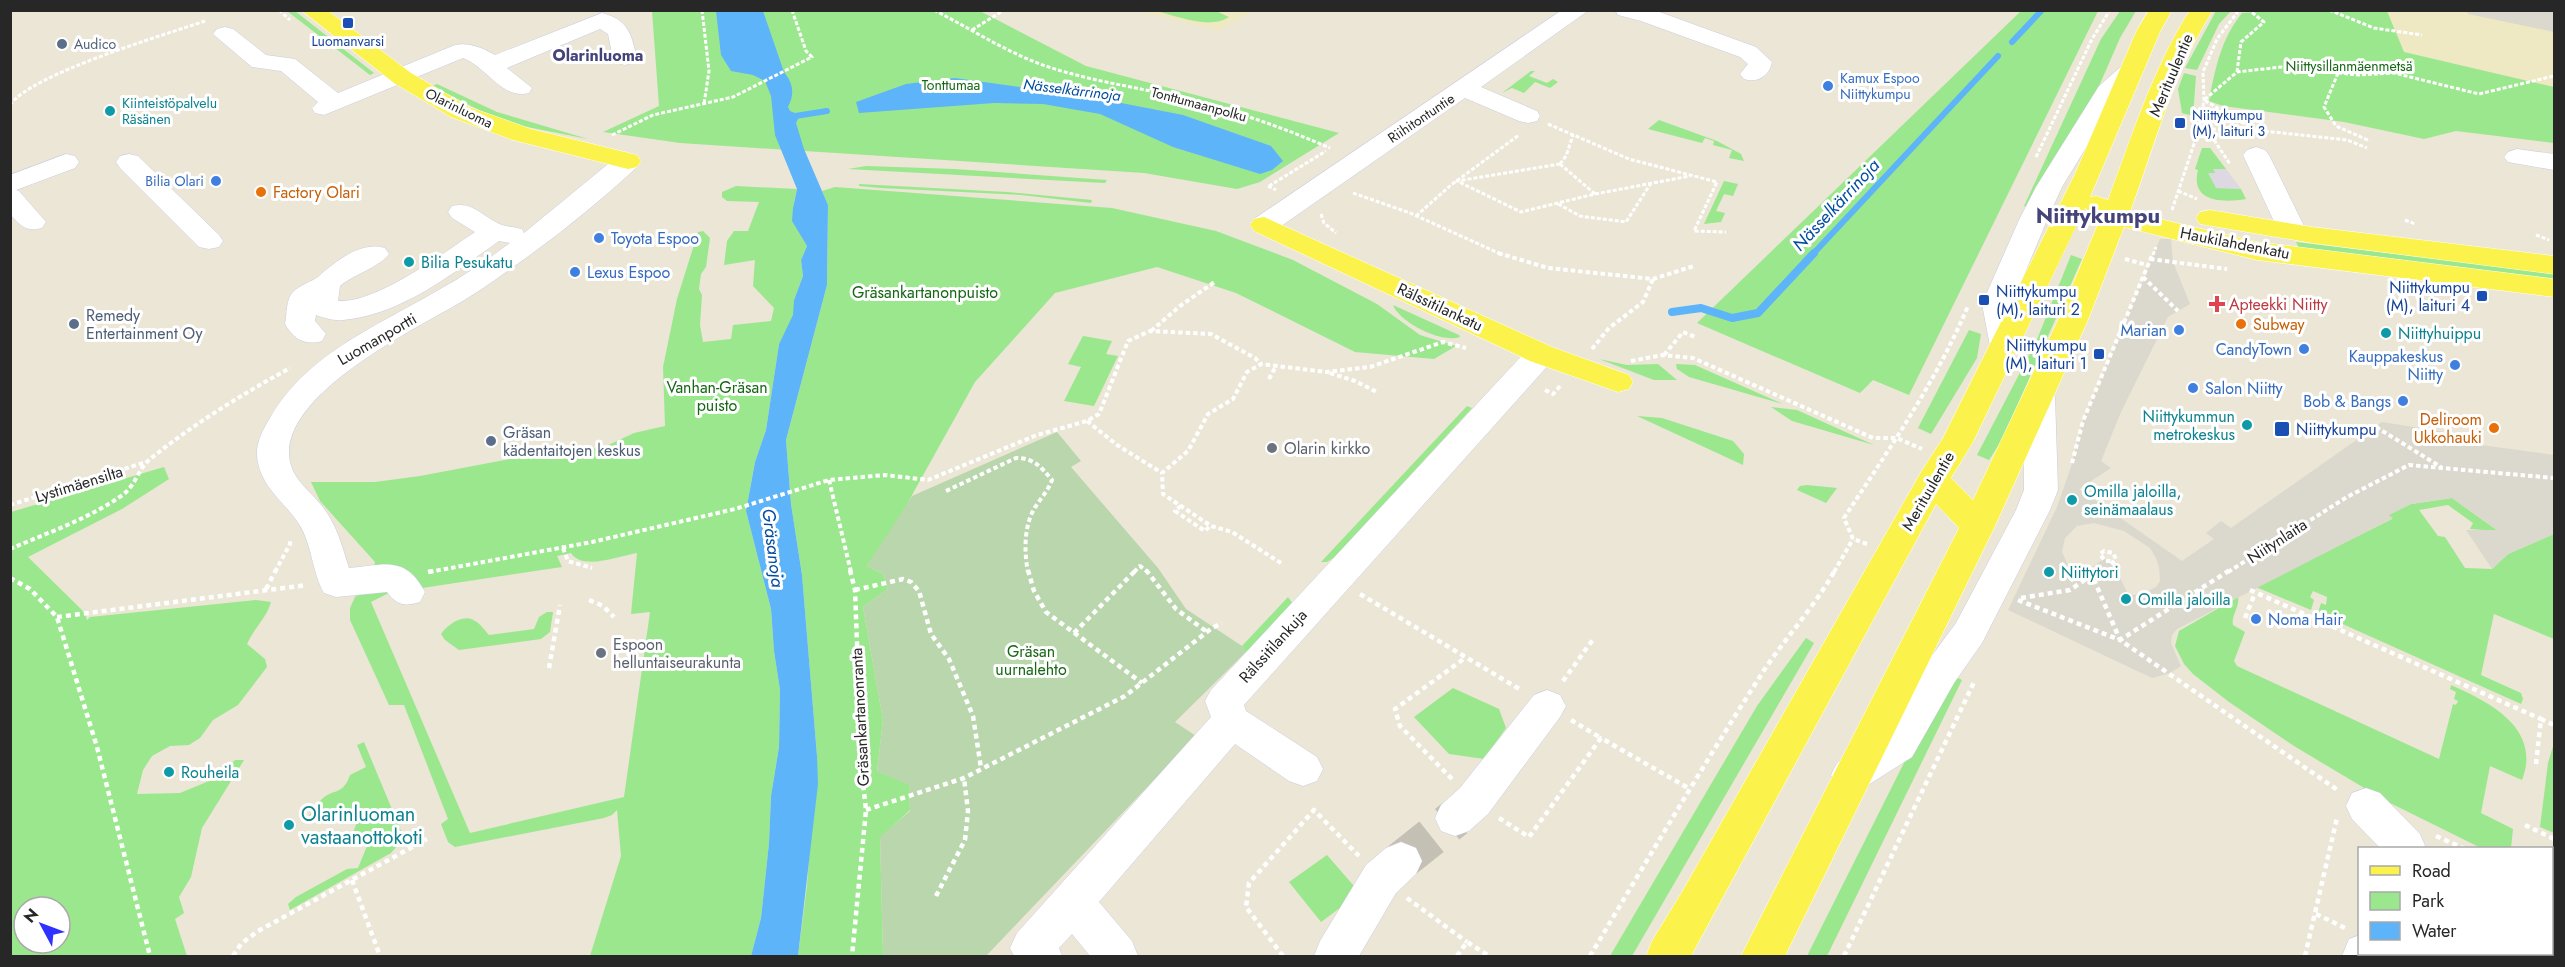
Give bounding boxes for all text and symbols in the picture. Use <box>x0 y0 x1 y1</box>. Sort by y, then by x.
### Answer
marker: Luomanvarsi <box>341 16 355 30</box>
street label: Merituulentie <box>2143 30 2199 120</box>
place label: Luomanvarsi <box>312 31 384 51</box>
place label: Audico <box>74 34 117 54</box>
marker: Audico <box>55 37 69 51</box>
district label: Olarinluoma <box>553 44 643 67</box>
park label: Niittysillanmäenmetsä <box>2285 56 2413 76</box>
place label: Kamux Espoo Niittykumpu <box>1840 68 1920 104</box>
water label: Nässelkärrinoja <box>1022 73 1123 107</box>
park label: Tonttumaa <box>922 75 980 95</box>
marker: Kamux Espoo Niittykumpu <box>1821 79 1835 93</box>
street label: Tonttumaanpolku <box>1149 82 1249 126</box>
street label: Olarinluoma <box>422 83 496 133</box>
street label: Riihitontuntie <box>1384 88 1458 148</box>
place label: Kiinteistöpalvelu Räsänen <box>122 93 217 129</box>
marker: Kiinteistöpalvelu Räsänen <box>103 104 117 118</box>
place label: Niittykumpu (M), laituri 3 <box>2192 105 2265 141</box>
marker: Niittykumpu (M), laituri 3 <box>2173 116 2187 130</box>
water label: Nässelkärrinoja <box>1786 153 1886 257</box>
place label: Bilia Olari <box>145 171 204 191</box>
marker: Bilia Olari <box>209 174 223 188</box>
place label: Factory Olari <box>273 181 360 204</box>
marker: Factory Olari <box>254 185 268 199</box>
district label: Niittykumpu <box>2036 199 2160 231</box>
street label: Haukilahdenkatu <box>2178 221 2292 265</box>
place label: Toyota Espoo <box>611 227 699 250</box>
marker: Toyota Espoo <box>592 231 606 245</box>
place label: Bilia Pesukatu <box>421 251 513 274</box>
marker: Bilia Pesukatu <box>402 255 416 269</box>
place label: Lexus Espoo <box>587 261 671 284</box>
marker: Lexus Espoo <box>568 265 582 279</box>
place label: Niittykumpu (M), laituri 4 <box>2386 276 2470 317</box>
street label: Rälssitilankatu <box>1393 277 1487 337</box>
place label: Niittykumpu (M), laituri 2 <box>1996 280 2080 321</box>
park label: Gräsankartanonpuisto <box>852 281 998 304</box>
marker: Niittykumpu (M), laituri 4 <box>2475 289 2489 303</box>
marker: Niittykumpu (M), laituri 2 <box>1977 293 1991 307</box>
place label: Apteekki Niitty <box>2229 293 2328 316</box>
marker: Apteekki Niitty <box>2210 297 2224 311</box>
place label: Remedy Entertainment Oy <box>86 304 204 345</box>
street label: Luomanportti <box>333 307 421 371</box>
place label: Subway <box>2253 313 2306 336</box>
marker: Remedy Entertainment Oy <box>67 317 81 331</box>
marker: Subway <box>2234 317 2248 331</box>
place label: Marian <box>2121 319 2167 342</box>
place label: Niittyhuippu <box>2398 322 2481 345</box>
marker: Marian <box>2172 323 2186 337</box>
marker: Niittyhuippu <box>2379 326 2393 340</box>
place label: Niittykumpu (M), laituri 1 <box>2005 334 2087 375</box>
place label: CandyTown <box>2216 338 2292 361</box>
marker: CandyTown <box>2297 342 2311 356</box>
place label: Kauppakeskus Niitty <box>2349 345 2444 386</box>
marker: Niittykumpu (M), laituri 1 <box>2092 347 2106 361</box>
marker: Kauppakeskus Niitty <box>2448 358 2462 372</box>
park label: Vanhan-Gräsan puisto <box>666 376 768 417</box>
place label: Salon Niitty <box>2205 377 2283 400</box>
marker: Salon Niitty <box>2186 381 2200 395</box>
place label: Bob & Bangs <box>2303 390 2391 413</box>
marker: Bob & Bangs <box>2396 394 2410 408</box>
place label: Niittykummun metrokeskus <box>2143 405 2235 446</box>
place label: Deliroom Ukkohauki <box>2414 408 2482 449</box>
marker: Niittykummun metrokeskus <box>2240 418 2254 432</box>
place label: Niittykumpu <box>2296 418 2377 441</box>
marker: Niittykumpu <box>2273 420 2291 438</box>
place label: Gräsan kädentaitojen keskus <box>503 421 641 462</box>
marker: Deliroom Ukkohauki <box>2487 421 2501 435</box>
marker: Gräsan kädentaitojen keskus <box>484 434 498 448</box>
place label: Olarin kirkko <box>1284 437 1370 460</box>
marker: Olarin kirkko <box>1265 441 1279 455</box>
street label: Merituulentie <box>1896 447 1960 535</box>
street label: Lystimäensilta <box>32 460 126 508</box>
place label: Omilla jaloilla, seinämaalaus <box>2084 480 2181 521</box>
marker: Omilla jaloilla, seinämaalaus <box>2065 493 2079 507</box>
water label: Gräsanoja <box>755 507 791 589</box>
street label: Niitynlaita <box>2243 513 2311 569</box>
place label: Niittytori <box>2061 561 2119 584</box>
marker: Niittytori <box>2042 565 2056 579</box>
place label: Omilla jaloilla <box>2138 588 2230 611</box>
marker: Omilla jaloilla <box>2119 592 2133 606</box>
street label: Rälssitilankuja <box>1234 604 1312 688</box>
place label: Noma Hair <box>2268 608 2343 631</box>
marker: Noma Hair <box>2249 612 2263 626</box>
place label: Espoon helluntaiseurakunta <box>613 633 741 674</box>
park label: Gräsan uurnalehto <box>995 640 1067 681</box>
marker: Espoon helluntaiseurakunta <box>594 646 608 660</box>
street label: Gräsankartanonranta <box>845 647 875 787</box>
place label: Rouheila <box>181 761 239 784</box>
marker: Rouheila <box>162 765 176 779</box>
place label: Olarinluoman vastaanottokoti <box>301 800 423 852</box>
marker: Olarinluoman vastaanottokoti <box>282 818 296 832</box>
legend <box>2358 847 2553 955</box>
text: Road <box>2412 858 2451 884</box>
text: Park <box>2412 888 2444 914</box>
north arrow <box>12 895 72 955</box>
text: N <box>18 903 44 928</box>
text: Water <box>2412 918 2457 944</box>

